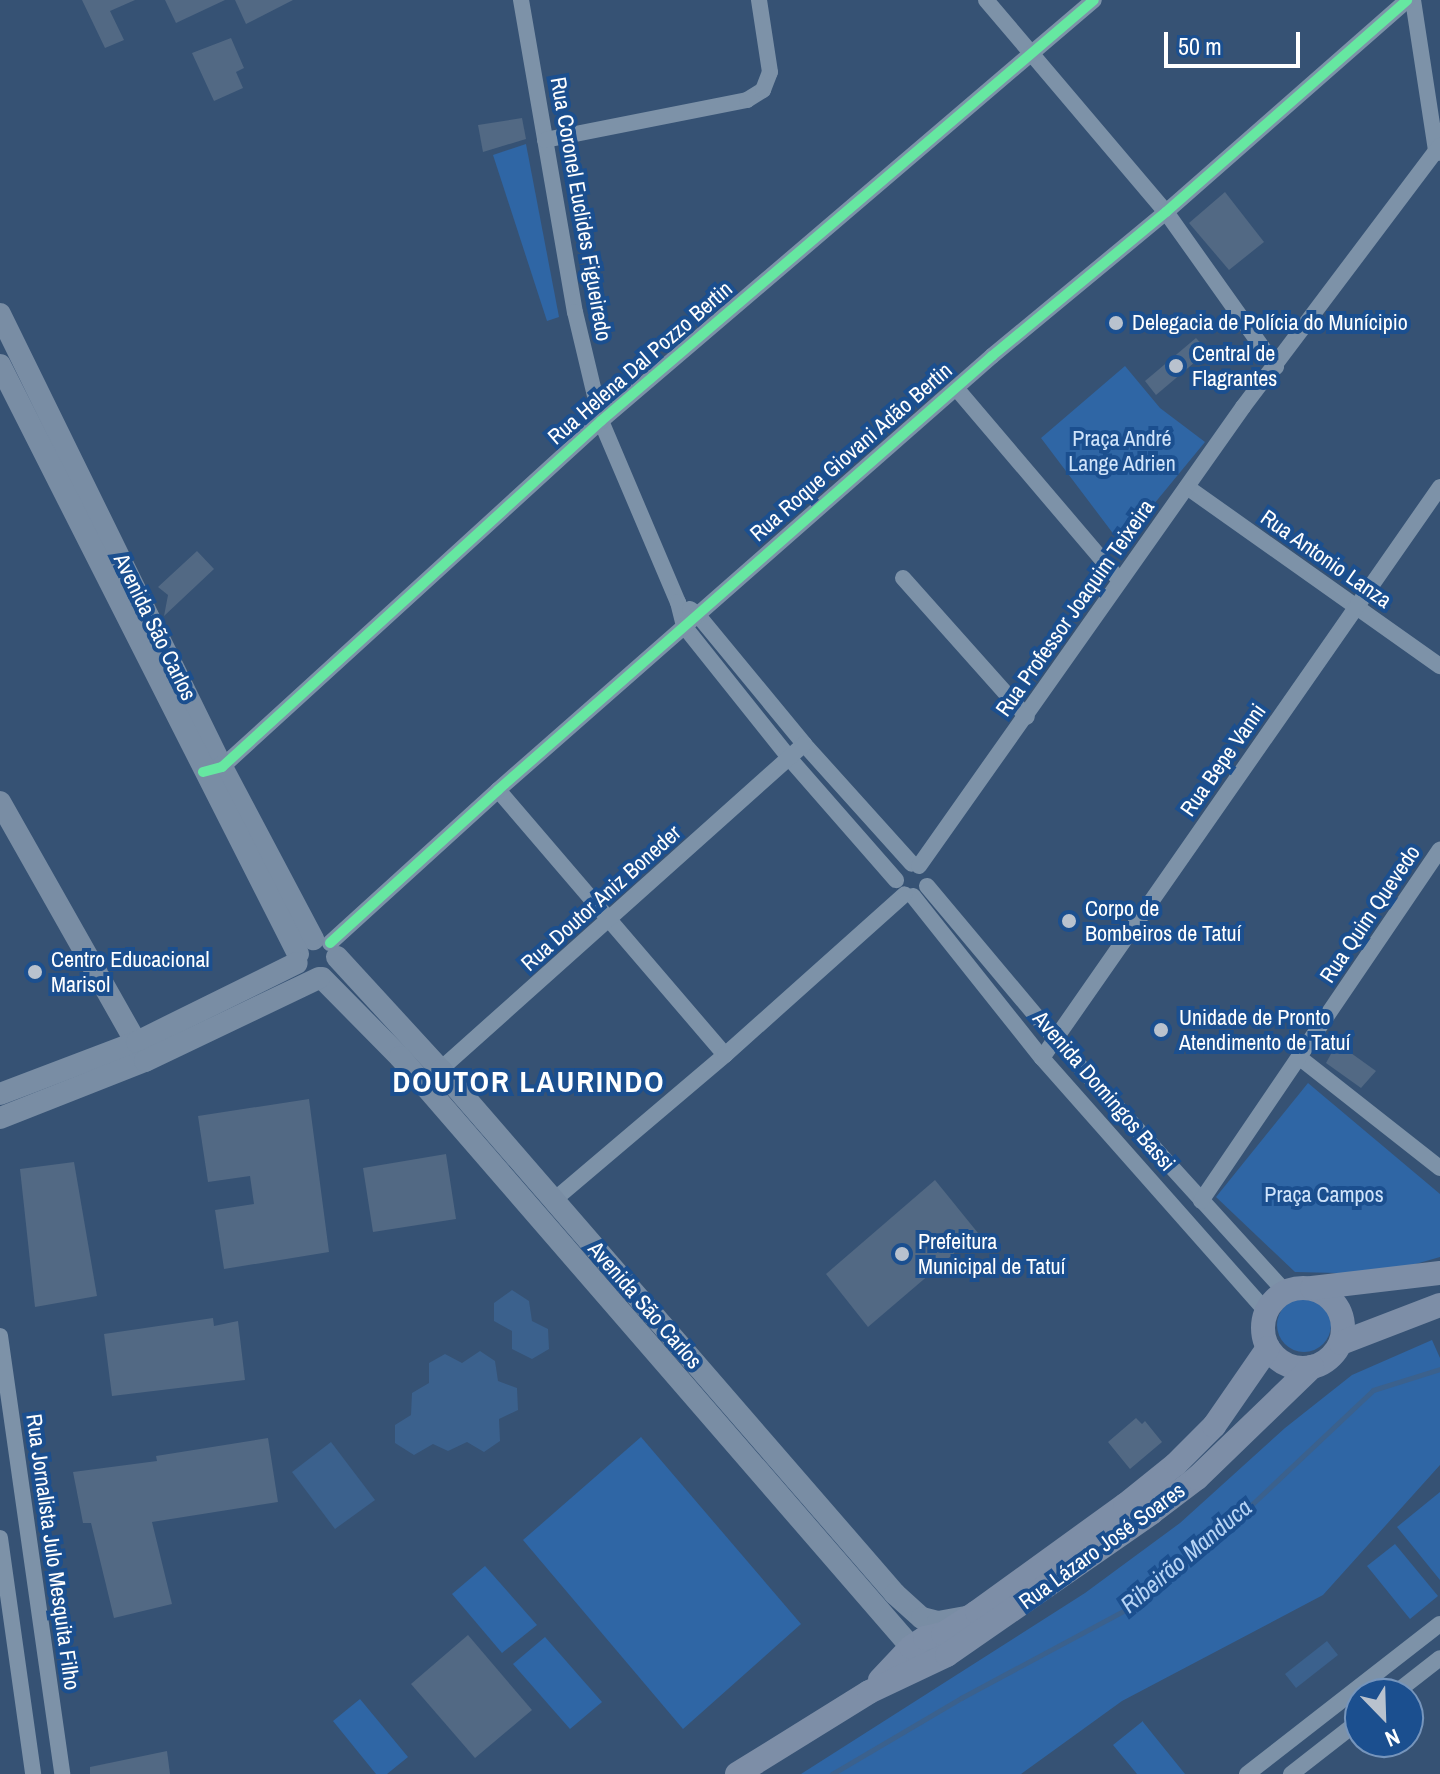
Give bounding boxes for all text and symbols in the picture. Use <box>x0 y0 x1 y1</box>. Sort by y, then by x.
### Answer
scale bar <box>1168 16 1304 66</box>
text: 50 m <box>1178 30 1222 62</box>
street label: Rua Coronel Euclides Figueiredo <box>545 75 617 343</box>
street label: Rua Helena Dal Pozzo Bertin <box>542 276 738 450</box>
place label: Delegacia de Polícia do Munícipio <box>1132 310 1408 336</box>
marker: Delegacia de Polícia do Munícipio <box>1107 314 1125 332</box>
place label: Central de Flagrantes <box>1192 340 1277 392</box>
street label: Rua Roque Giovani Adão Bertin <box>744 357 958 547</box>
marker: Central de Flagrantes <box>1167 357 1185 375</box>
park label: Praça André Lange Adrien <box>1068 425 1176 476</box>
street label: Rua Professor Joaquim Teixeira <box>990 494 1160 722</box>
street label: Rua Antonio Lanza <box>1255 504 1397 614</box>
street label: Avenida São Carlos <box>108 549 202 705</box>
street label: Rua Bepe Vanni <box>1175 699 1271 821</box>
street label: Rua Doutor Aniz Boneder <box>515 819 687 977</box>
street label: Rua Quim Quevedo <box>1314 840 1426 988</box>
place label: Corpo de Bombeiros de Tatuí <box>1085 895 1242 946</box>
marker: Corpo de Bombeiros de Tatuí <box>1060 912 1078 930</box>
place label: Centro Educacional Marisol <box>51 946 209 998</box>
marker: Centro Educacional Marisol <box>26 963 44 981</box>
place label: Unidade de Pronto Atendimento de Tatuí <box>1179 1004 1351 1056</box>
street label: Avenida Domingos Bassi <box>1027 1006 1181 1176</box>
marker: Unidade de Pronto Atendimento de Tatuí <box>1150 1019 1172 1041</box>
district label: DOUTOR LAURINDO <box>393 1063 665 1099</box>
park label: Praça Campos <box>1264 1182 1384 1208</box>
place label: Prefeitura Municipal de Tatuí <box>918 1228 1066 1280</box>
street label: Avenida São Carlos <box>583 1236 707 1374</box>
marker: Prefeitura Municipal de Tatuí <box>893 1245 911 1263</box>
street label: Rua Jornalista Julo Mesquita Filho <box>21 1412 85 1692</box>
street label: Rua Lázaro José Soares <box>1014 1477 1190 1615</box>
water label: Ribeirão Manduca <box>1115 1493 1257 1619</box>
north arrow <box>1344 1678 1424 1758</box>
text: N <box>1381 1722 1404 1755</box>

